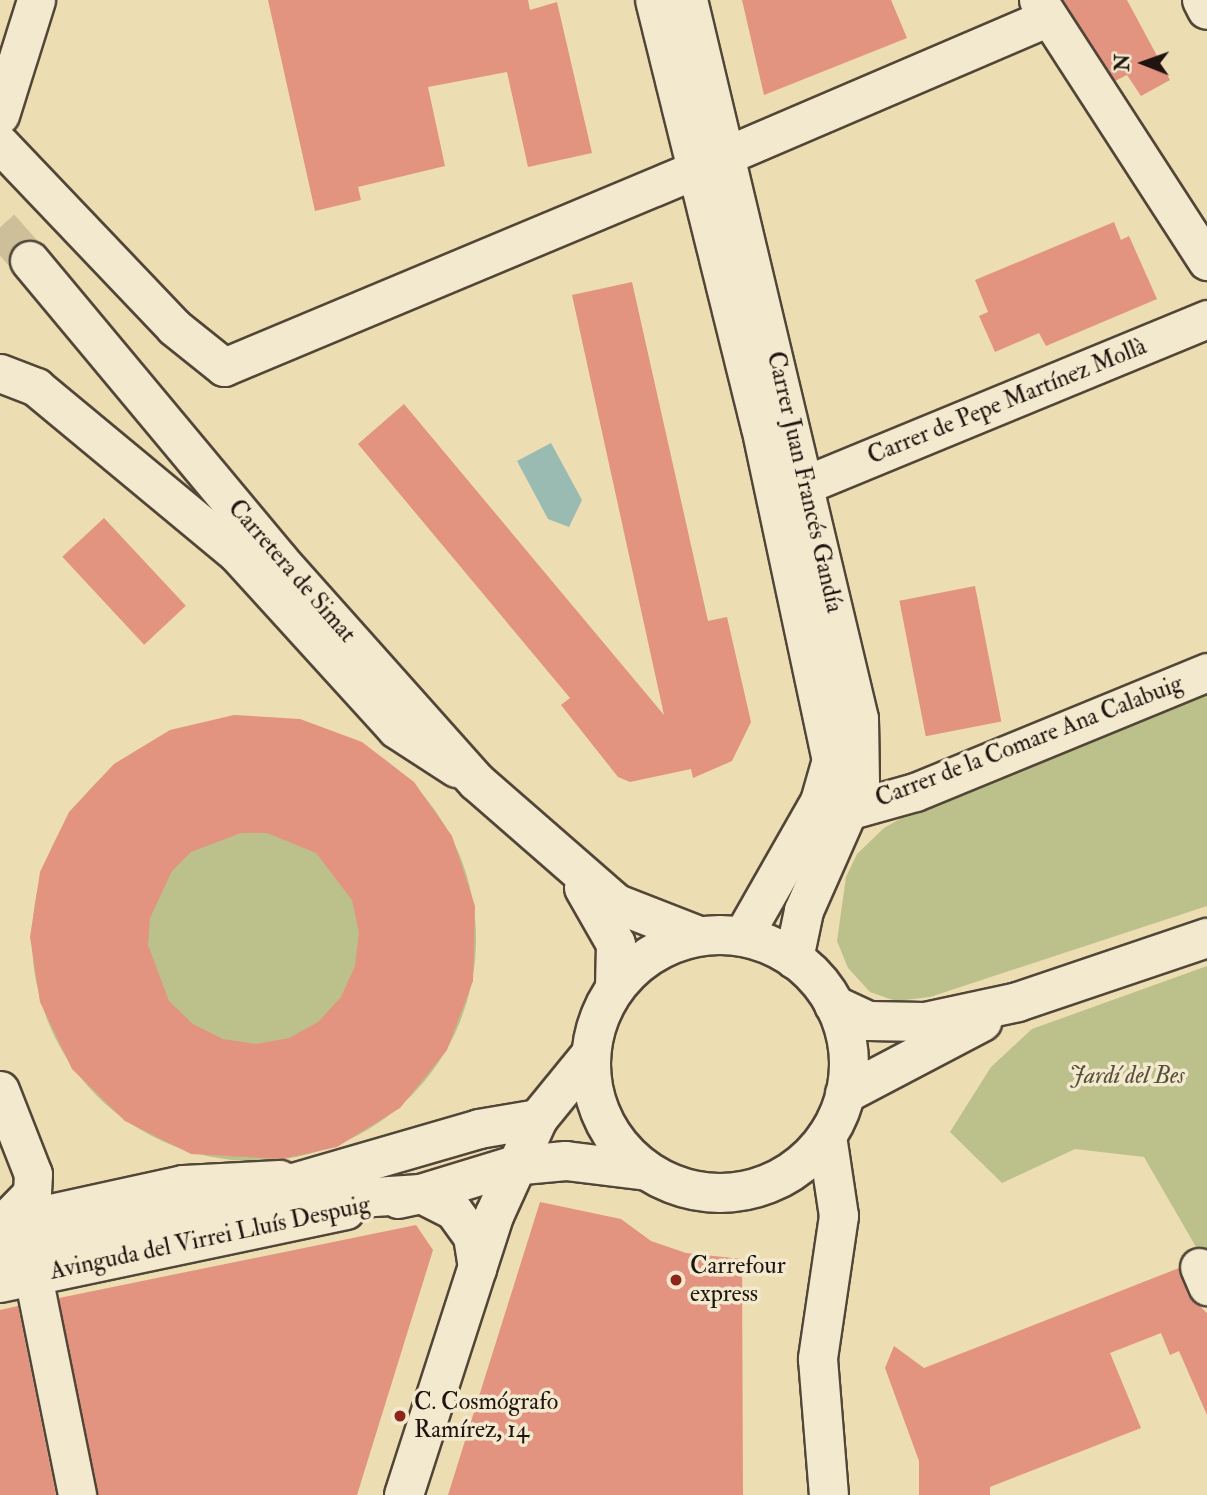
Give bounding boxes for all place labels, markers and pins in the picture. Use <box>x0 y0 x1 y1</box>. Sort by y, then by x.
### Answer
place label: Carrefour express <box>690 1252 786 1308</box>
marker: Carrefour express <box>668 1272 684 1288</box>
place label: C. Cosmógrafo Ramírez, 14 <box>414 1388 558 1444</box>
marker: C. Cosmógrafo Ramírez, 14 <box>392 1408 408 1424</box>

